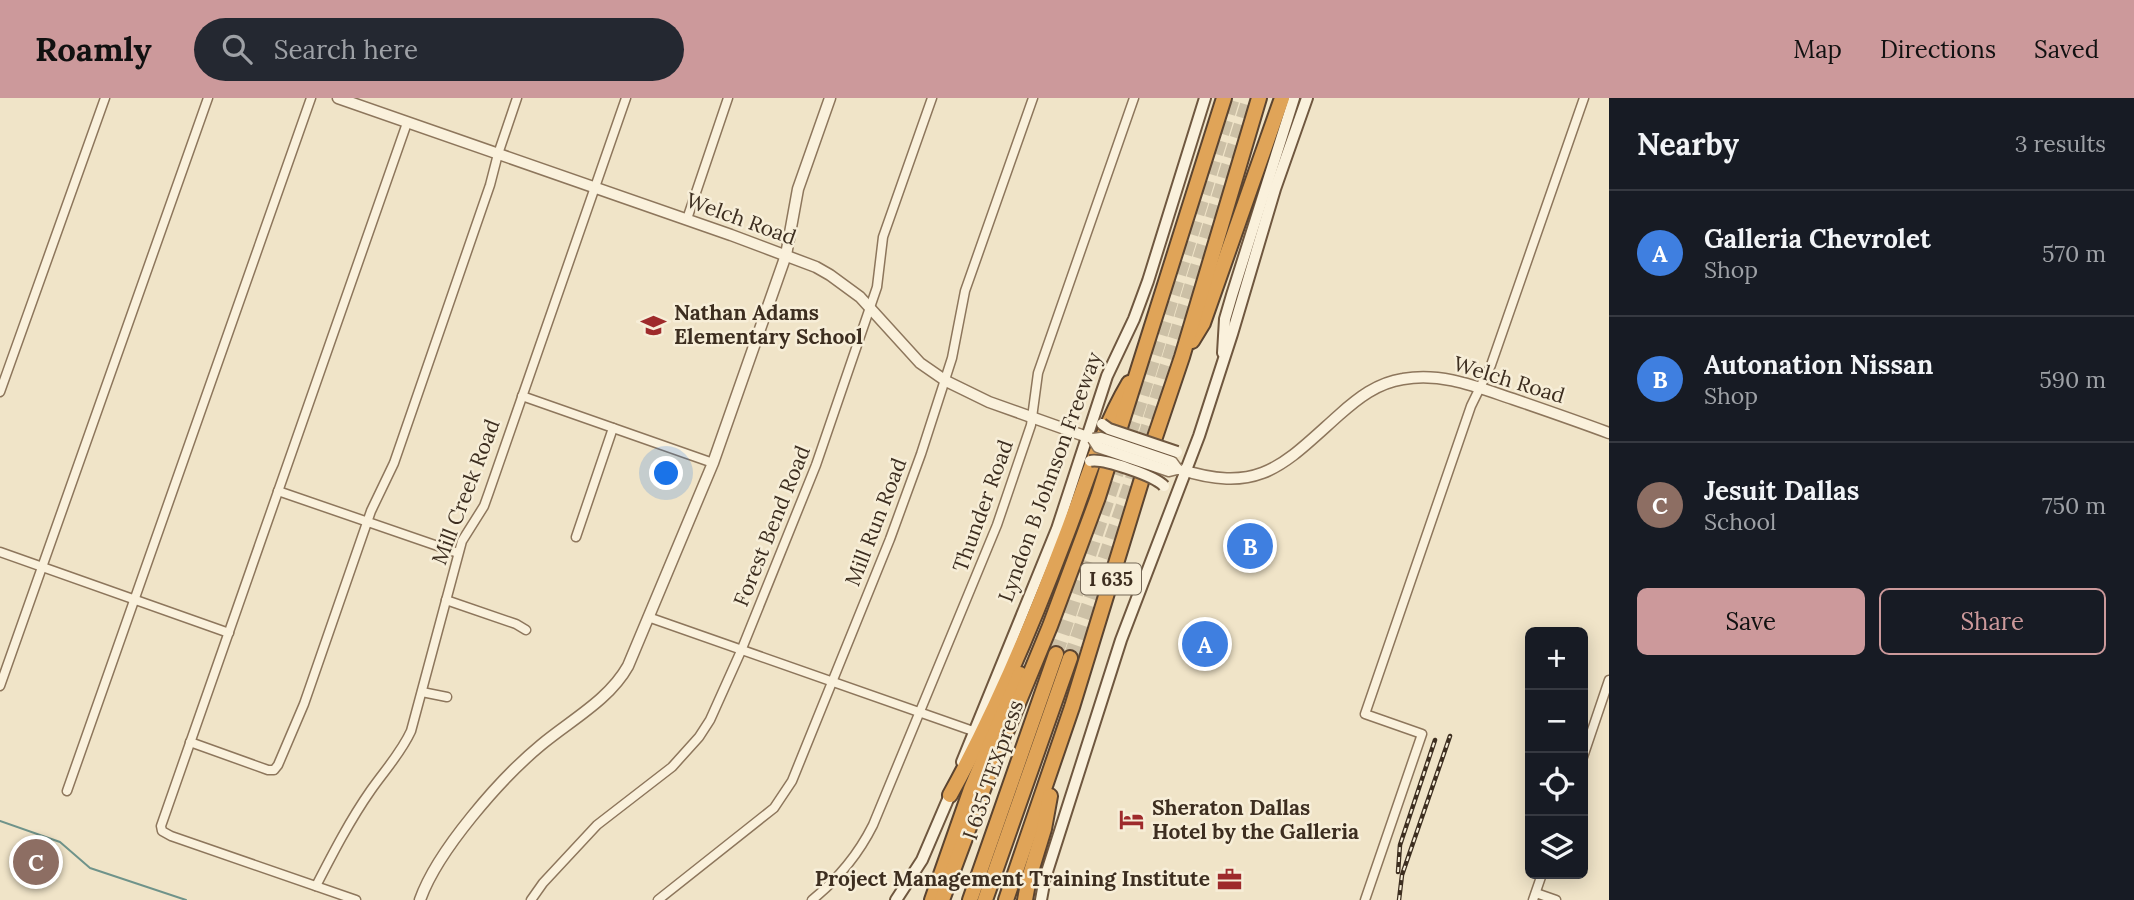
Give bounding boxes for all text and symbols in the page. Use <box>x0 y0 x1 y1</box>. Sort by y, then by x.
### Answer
search box <box>194 18 684 81</box>
text: Roamly <box>35 28 152 70</box>
icon: search <box>218 30 256 68</box>
text: Search here <box>274 33 418 66</box>
text: Map <box>1793 34 1842 65</box>
text: Directions <box>1880 34 1996 65</box>
text: Saved <box>2034 34 2099 65</box>
text: Nearby <box>1637 125 1739 163</box>
text: 3 results <box>2015 129 2106 158</box>
street label: Welch Road <box>682 186 800 251</box>
text: Galleria Chevrolet <box>1704 222 1931 255</box>
text: A <box>1652 239 1668 268</box>
text: 570 m <box>2042 239 2106 268</box>
text: Shop <box>1704 255 1758 284</box>
place label: Nathan Adams Elementary School <box>674 299 863 350</box>
school or university icon: Nathan Adams Elementary School <box>640 311 668 339</box>
street label: Lyndon B Johnson Freeway <box>992 348 1107 605</box>
text: Autonation Nissan <box>1704 348 1933 381</box>
street label: Welch Road <box>1450 350 1568 409</box>
text: B <box>1652 365 1668 394</box>
text: 590 m <box>2039 365 2106 394</box>
text: Shop <box>1704 381 1758 410</box>
street label: Mill Creek Road <box>425 415 506 569</box>
street label: Thunder Road <box>946 436 1019 576</box>
street label: Forest Bend Road <box>727 441 816 610</box>
street label: Mill Run Road <box>839 454 912 590</box>
your location <box>649 456 683 490</box>
text: Jesuit Dallas <box>1704 474 1859 507</box>
text: C <box>1652 491 1668 520</box>
text: 750 m <box>2042 491 2106 520</box>
text: School <box>1704 507 1776 536</box>
pin: B <box>1227 520 1273 572</box>
road number: I 635 <box>1081 564 1141 594</box>
button: Save <box>1637 588 1865 655</box>
button: Share <box>1879 588 2106 655</box>
pin: A <box>1182 618 1228 670</box>
map controls <box>1525 627 1588 879</box>
button: + <box>1525 627 1588 690</box>
button: − <box>1525 690 1588 753</box>
street label: I 635 TEXpress <box>956 697 1029 843</box>
button: locate <box>1525 753 1588 816</box>
place label: Sheraton Dallas Hotel by the Galleria <box>1152 794 1359 845</box>
hotel icon: Sheraton Dallas Hotel by the Galleria <box>1118 806 1146 834</box>
button: layers <box>1525 816 1588 879</box>
pin: C <box>13 836 59 888</box>
place label: Project Management Training Institute <box>815 865 1210 892</box>
office icon: Project Management Training Institute <box>1216 865 1244 893</box>

